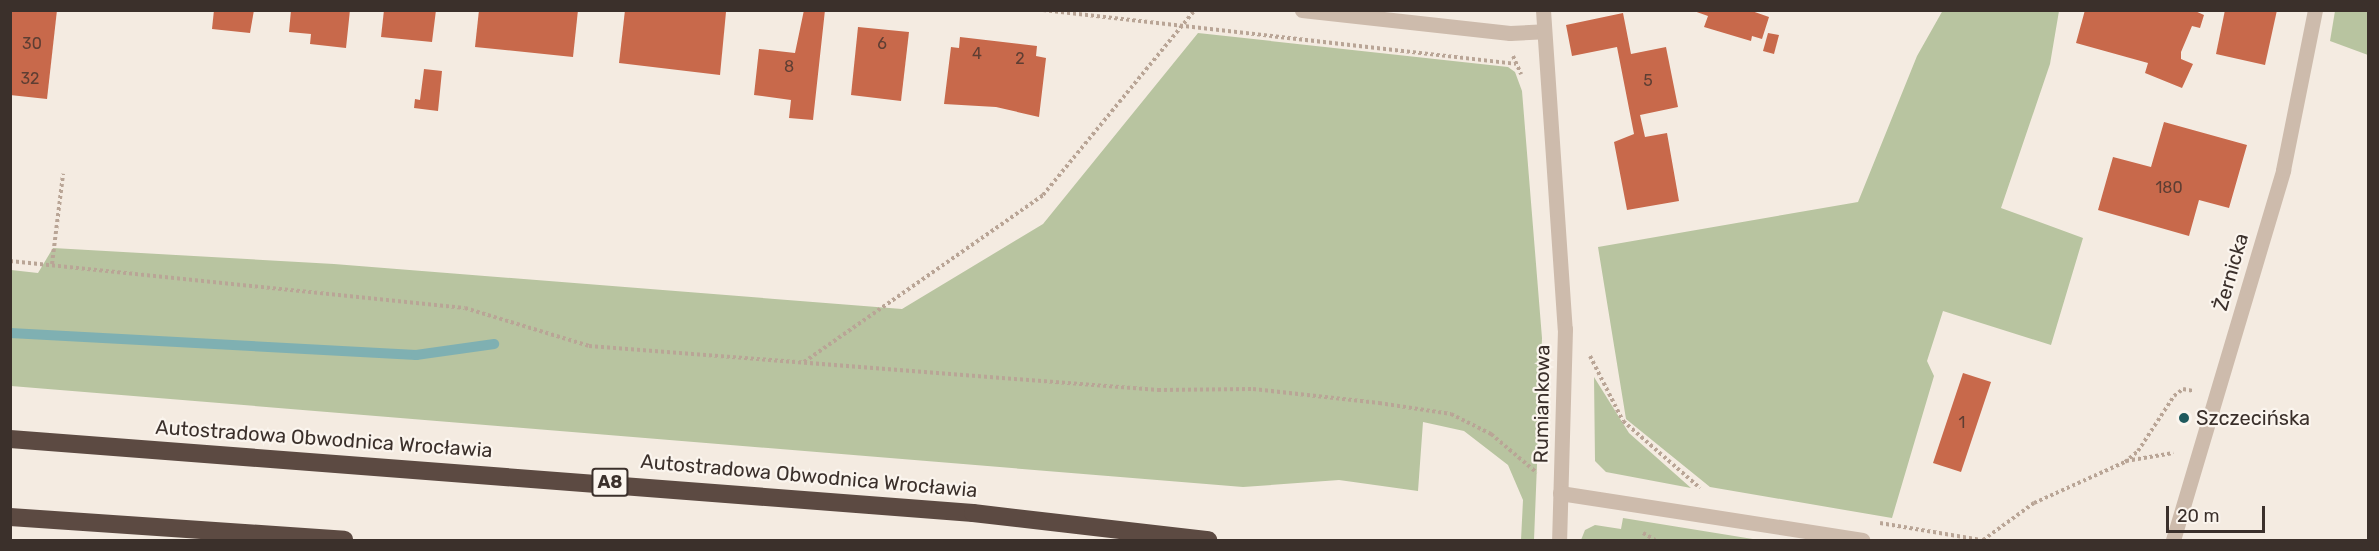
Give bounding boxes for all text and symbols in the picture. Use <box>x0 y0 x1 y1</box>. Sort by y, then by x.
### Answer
house number: 30 <box>22 34 42 54</box>
house number: 6 <box>877 34 887 54</box>
house number: 4 <box>972 44 982 64</box>
house number: 2 <box>1015 49 1025 69</box>
house number: 8 <box>784 57 794 77</box>
house number: 32 <box>20 69 40 89</box>
house number: 5 <box>1643 71 1653 91</box>
house number: 180 <box>2155 178 2183 198</box>
street label: Żernicka <box>2208 230 2254 314</box>
street label: Rumiankowa <box>1529 344 1555 464</box>
place label: Szczecińska <box>2196 406 2310 430</box>
marker: Szczecińska <box>2177 411 2191 425</box>
house number: 1 <box>1959 413 1965 433</box>
street label: Autostradowa Obwodnica Wrocławia <box>154 415 494 463</box>
street label: Autostradowa Obwodnica Wrocławia <box>639 449 979 503</box>
road number: A8 <box>590 467 630 497</box>
scale bar <box>2169 494 2268 532</box>
text: 20 m <box>2177 505 2219 527</box>

